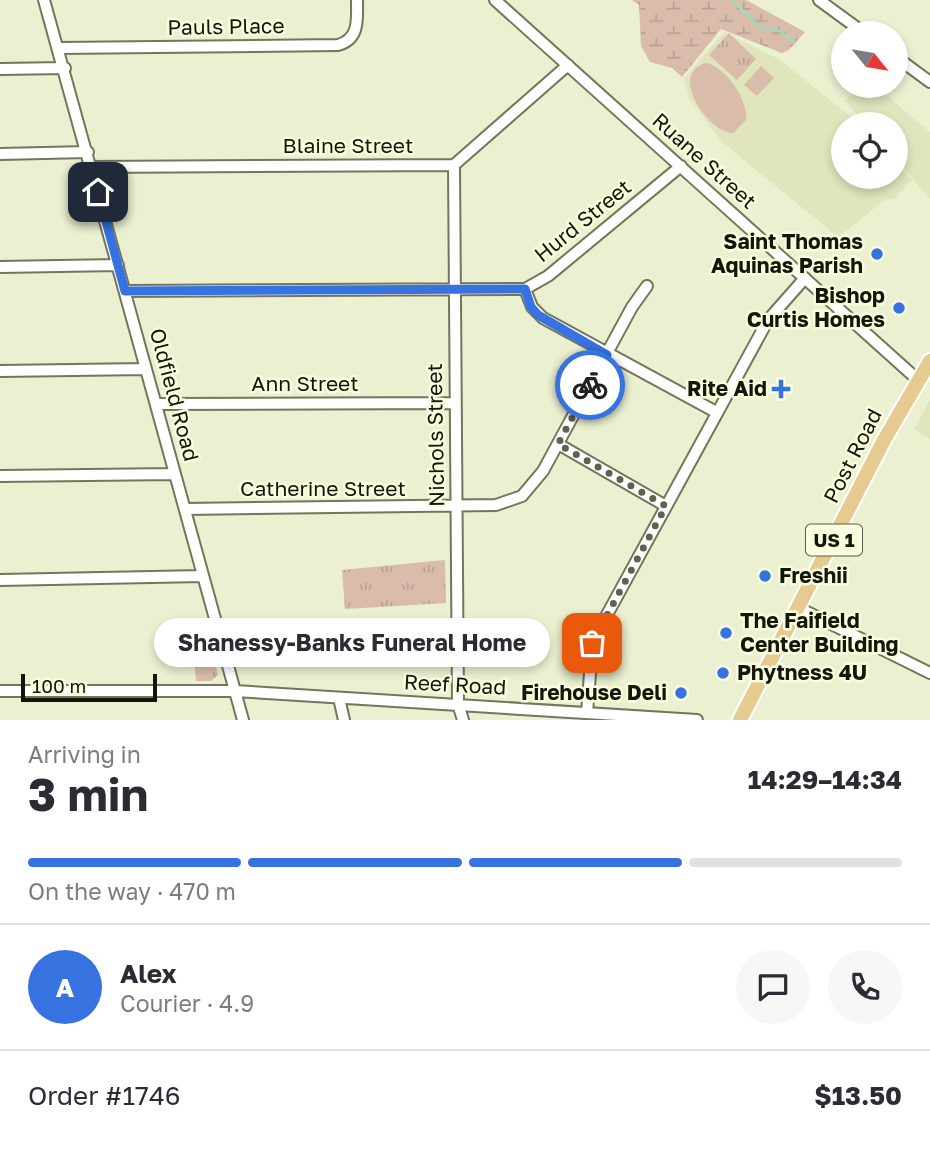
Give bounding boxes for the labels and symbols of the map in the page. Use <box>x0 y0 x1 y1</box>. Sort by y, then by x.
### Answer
street label: Pauls Place <box>167 12 285 40</box>
north arrow <box>831 21 908 98</box>
street label: Ruane Street <box>647 107 762 214</box>
street label: Blaine Street <box>283 132 413 158</box>
pin <box>68 162 128 222</box>
street label: Hurd Street <box>529 173 636 267</box>
place label: Saint Thomas Aquinas Parish <box>711 228 863 278</box>
marker: Saint Thomas Aquinas Parish <box>869 246 885 262</box>
place label: Bishop Curtis Homes <box>747 282 885 332</box>
marker: Bishop Curtis Homes <box>891 300 907 316</box>
street label: Oldfield Road <box>145 325 205 464</box>
courier <box>555 350 625 420</box>
street label: Nichols Street <box>421 363 449 507</box>
street label: Ann Street <box>251 370 359 396</box>
place label: Rite Aid <box>687 375 767 401</box>
marker: Rite Aid <box>773 381 789 397</box>
street label: Post Road <box>817 404 887 507</box>
street label: Catherine Street <box>240 475 406 501</box>
road number: US 1 <box>806 524 862 555</box>
place label: Freshii <box>779 562 848 588</box>
marker: Freshii <box>757 568 773 584</box>
place label: The Faifield Center Building <box>740 607 899 657</box>
pin <box>562 613 622 673</box>
callout: Shanessy-Banks Funeral Home <box>154 618 550 668</box>
marker: The Faifield Center Building <box>718 625 734 641</box>
place label: Phytness 4U <box>737 659 867 685</box>
marker: Phytness 4U <box>715 665 731 681</box>
street label: Reef Road <box>403 668 507 700</box>
scale bar <box>21 671 158 703</box>
place label: Firehouse Deli <box>521 679 667 705</box>
marker: Firehouse Deli <box>673 685 689 701</box>

